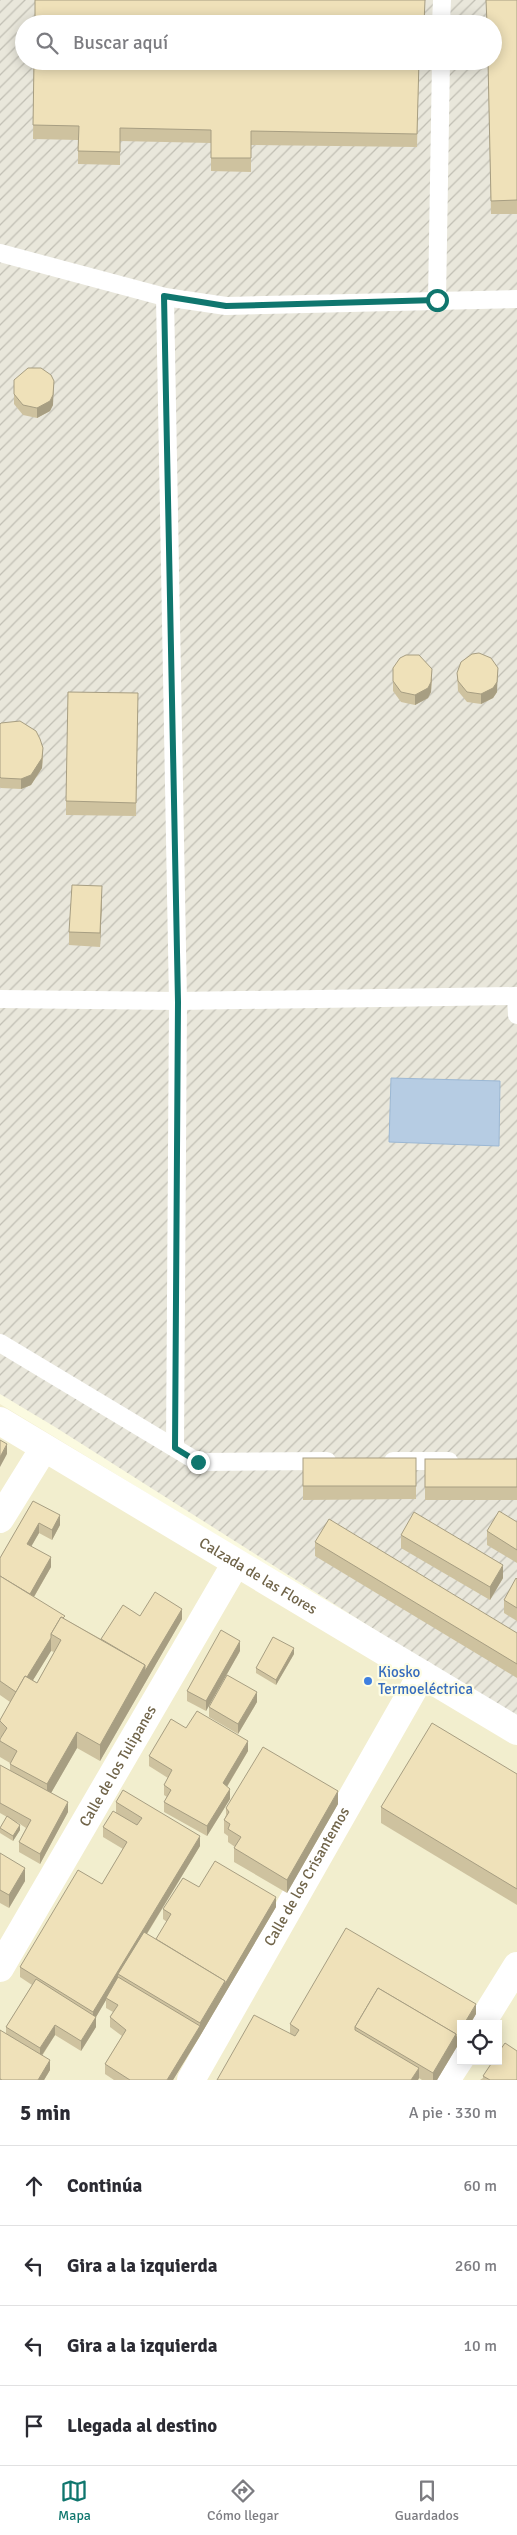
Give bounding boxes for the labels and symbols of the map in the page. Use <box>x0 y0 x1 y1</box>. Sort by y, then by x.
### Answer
route start <box>426 289 449 312</box>
route end <box>187 1451 210 1474</box>
street label: Calzada de las Flores <box>196 1534 321 1618</box>
place label: Kiosko Termoeléctrica <box>378 1663 473 1698</box>
marker: Kiosko Termoeléctrica <box>362 1675 374 1687</box>
street label: Calle de los Tulipanes <box>75 1702 160 1830</box>
street label: Calle de los Crisantemos <box>260 1804 354 1949</box>

